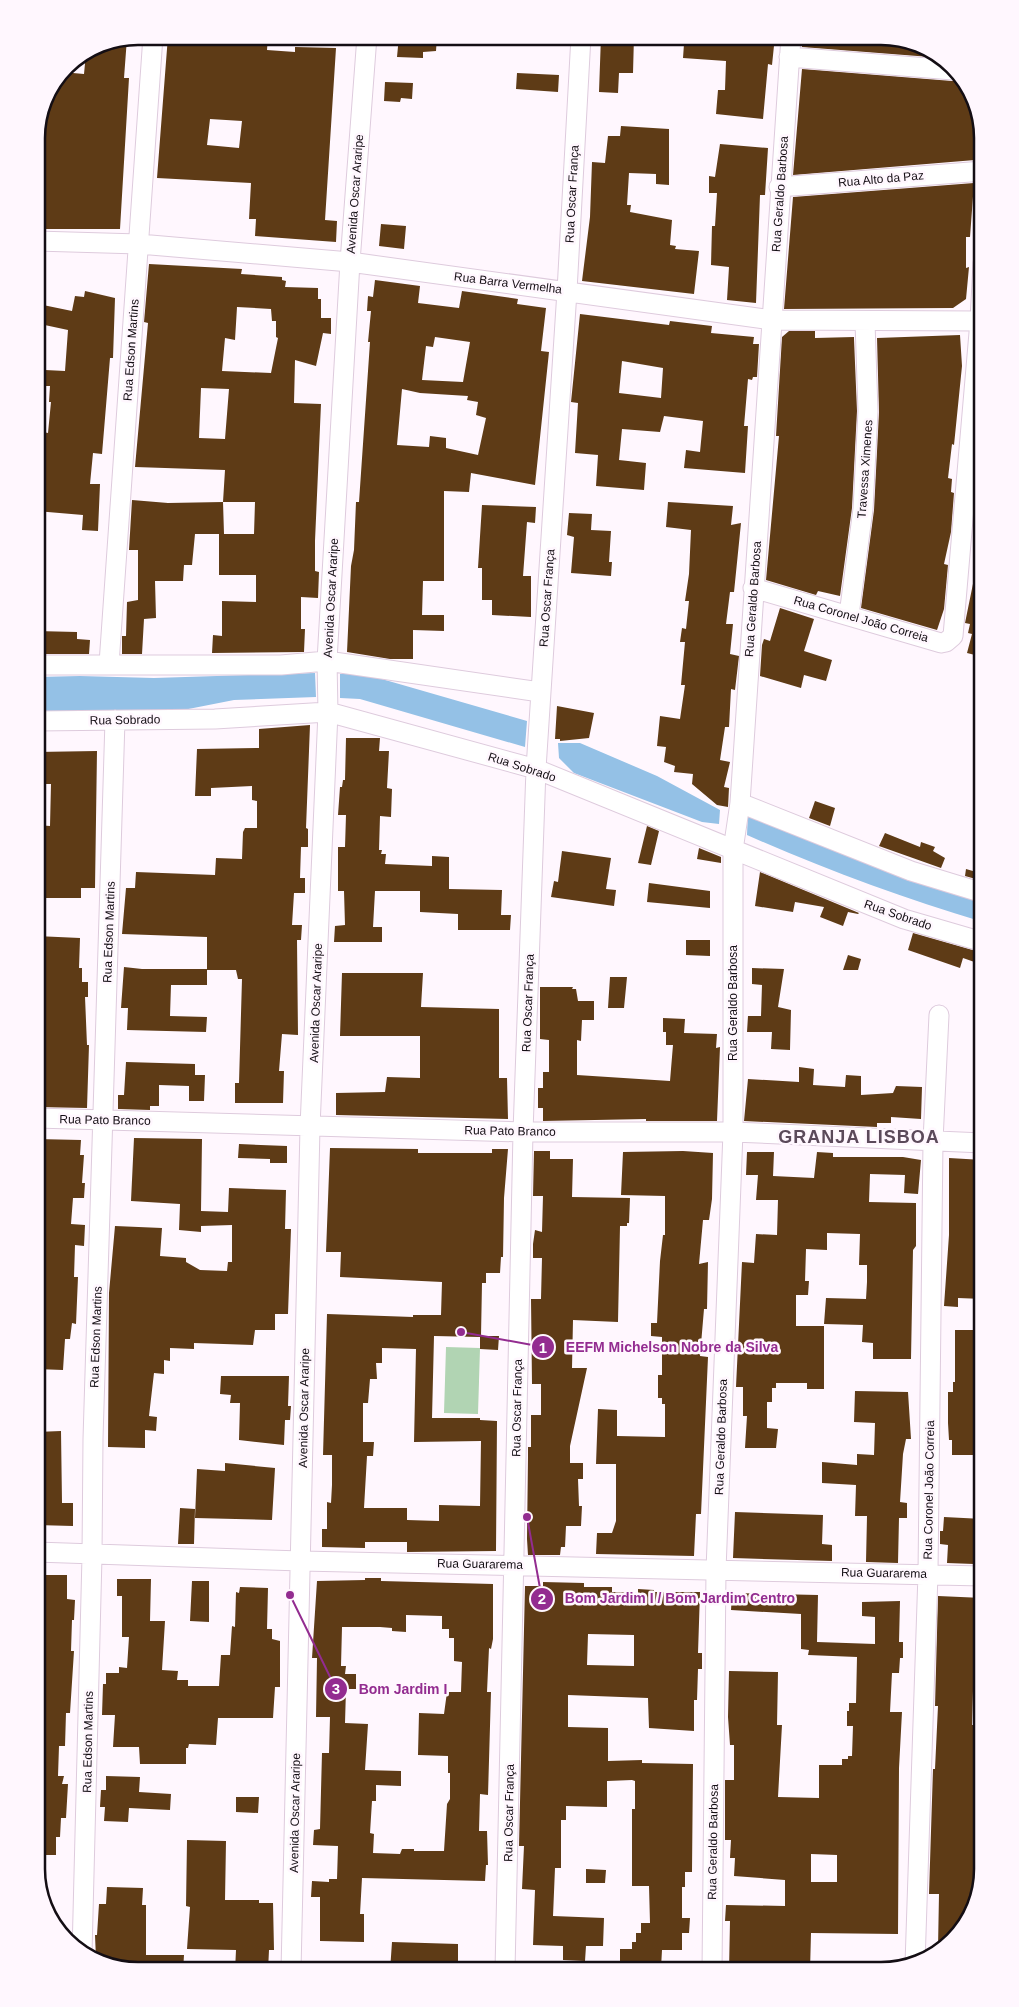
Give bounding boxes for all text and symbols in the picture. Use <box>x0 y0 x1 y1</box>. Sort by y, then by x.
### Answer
street label: Avenida Oscar Araripe <box>344 133 366 254</box>
street label: Rua Geraldo Barbosa <box>769 135 791 252</box>
street label: Rua Oscar França <box>562 144 582 243</box>
street label: Rua Alto da Paz <box>838 168 924 190</box>
street label: Rua Barra Vermelha <box>453 269 563 297</box>
street label: Rua Edson Martins <box>120 299 142 401</box>
street label: Travessa Ximenes <box>855 419 875 519</box>
street label: Avenida Oscar Araripe <box>321 537 341 658</box>
street label: Rua Geraldo Barbosa <box>742 540 764 657</box>
street label: Rua Oscar França <box>537 548 557 647</box>
street label: Rua Coronel João Correia <box>792 593 930 645</box>
street label: Rua Sobrado <box>90 712 161 728</box>
street label: Rua Sobrado <box>486 749 558 785</box>
street label: Rua Edson Martins <box>100 881 118 983</box>
street label: Rua Sobrado <box>862 897 934 933</box>
street label: Avenida Oscar Araripe <box>307 943 325 1063</box>
street label: Rua Geraldo Barbosa <box>726 945 740 1061</box>
street label: Rua Oscar França <box>519 953 537 1052</box>
street label: Rua Pato Branco <box>59 1112 151 1128</box>
street label: Rua Pato Branco <box>464 1123 556 1139</box>
district label: GRANJA LISBOA <box>778 1127 940 1147</box>
street label: Rua Edson Martins <box>87 1286 105 1388</box>
callout: EEFM Michelson Nobre da Silva <box>531 1333 788 1362</box>
text: 1 <box>539 1339 547 1356</box>
text: EEFM Michelson Nobre da Silva <box>566 1339 778 1355</box>
street label: Avenida Oscar Araripe <box>296 1348 312 1468</box>
street label: Rua Oscar França <box>509 1359 525 1457</box>
street label: Rua Geraldo Barbosa <box>712 1378 730 1495</box>
street label: Rua Coronel João Correia <box>921 1420 937 1560</box>
street label: Rua Guararema <box>437 1556 523 1572</box>
street label: Rua Guararema <box>841 1565 927 1581</box>
callout: Bom Jardim I / Bom Jardim Centro <box>530 1584 805 1613</box>
text: 2 <box>538 1590 546 1607</box>
text: Bom Jardim I / Bom Jardim Centro <box>565 1590 795 1606</box>
callout: Bom Jardim I <box>324 1674 457 1703</box>
text: 3 <box>332 1680 340 1697</box>
text: Bom Jardim I <box>359 1681 447 1697</box>
street label: Rua Edson Martins <box>80 1691 96 1793</box>
street label: Avenida Oscar Araripe <box>287 1753 303 1873</box>
street label: Rua Oscar França <box>501 1764 517 1862</box>
street label: Rua Geraldo Barbosa <box>705 1784 721 1900</box>

